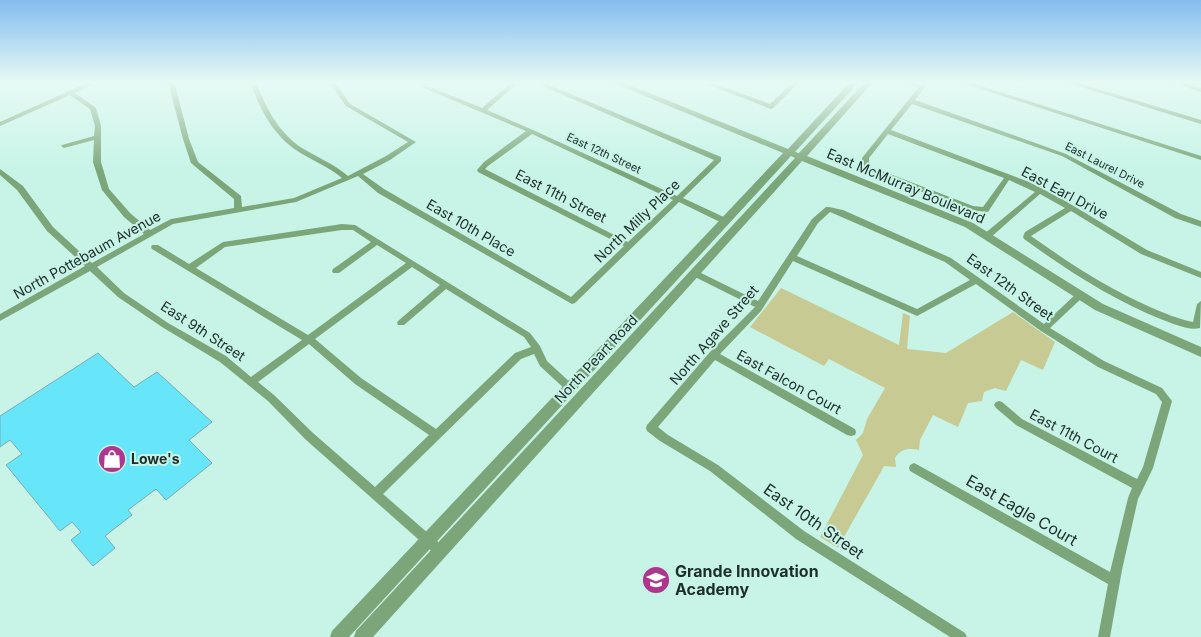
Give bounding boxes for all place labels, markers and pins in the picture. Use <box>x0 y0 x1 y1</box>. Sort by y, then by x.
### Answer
shop icon: Lowe's <box>97 444 127 474</box>
place label: Lowe's <box>131 450 180 467</box>
place label: Grande Innovation Academy <box>675 561 819 599</box>
school or university icon: Grande Innovation Academy <box>641 565 671 595</box>

